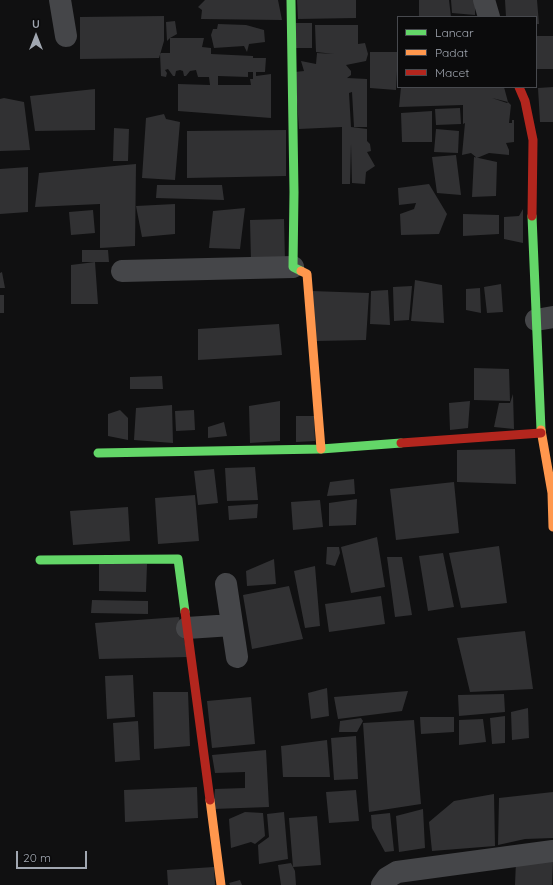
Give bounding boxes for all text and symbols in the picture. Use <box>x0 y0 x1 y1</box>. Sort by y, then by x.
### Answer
north arrow <box>16 16 56 56</box>
legend <box>397 16 537 88</box>
text: U <box>32 17 40 31</box>
text: Lancar <box>435 25 474 40</box>
text: Padat <box>435 45 468 60</box>
text: Macet <box>435 65 469 80</box>
scale bar <box>18 843 89 869</box>
text: 20 m <box>23 850 51 865</box>

